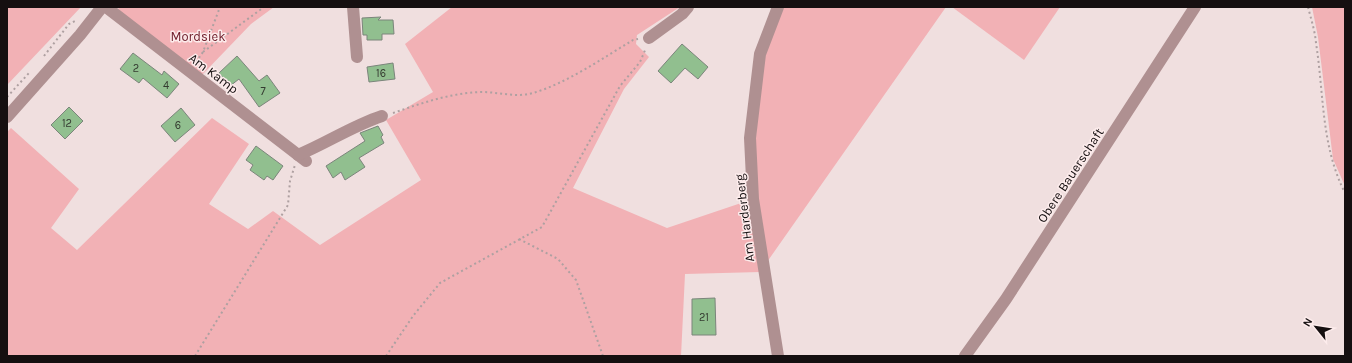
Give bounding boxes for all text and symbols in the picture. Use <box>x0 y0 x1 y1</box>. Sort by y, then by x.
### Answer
park label: Mordsiek <box>170 29 226 44</box>
street label: Am Kamp <box>186 50 241 97</box>
house number: 2 <box>133 62 139 75</box>
house number: 16 <box>376 67 386 80</box>
house number: 4 <box>163 79 169 92</box>
house number: 7 <box>260 85 266 98</box>
house number: 12 <box>62 117 72 130</box>
house number: 6 <box>175 119 181 132</box>
street label: Obere Bauerschaft <box>1034 125 1107 225</box>
street label: Am Harderberg <box>732 172 757 263</box>
north arrow <box>1296 307 1336 347</box>
house number: 21 <box>699 311 709 324</box>
text: N <box>1300 316 1315 329</box>

